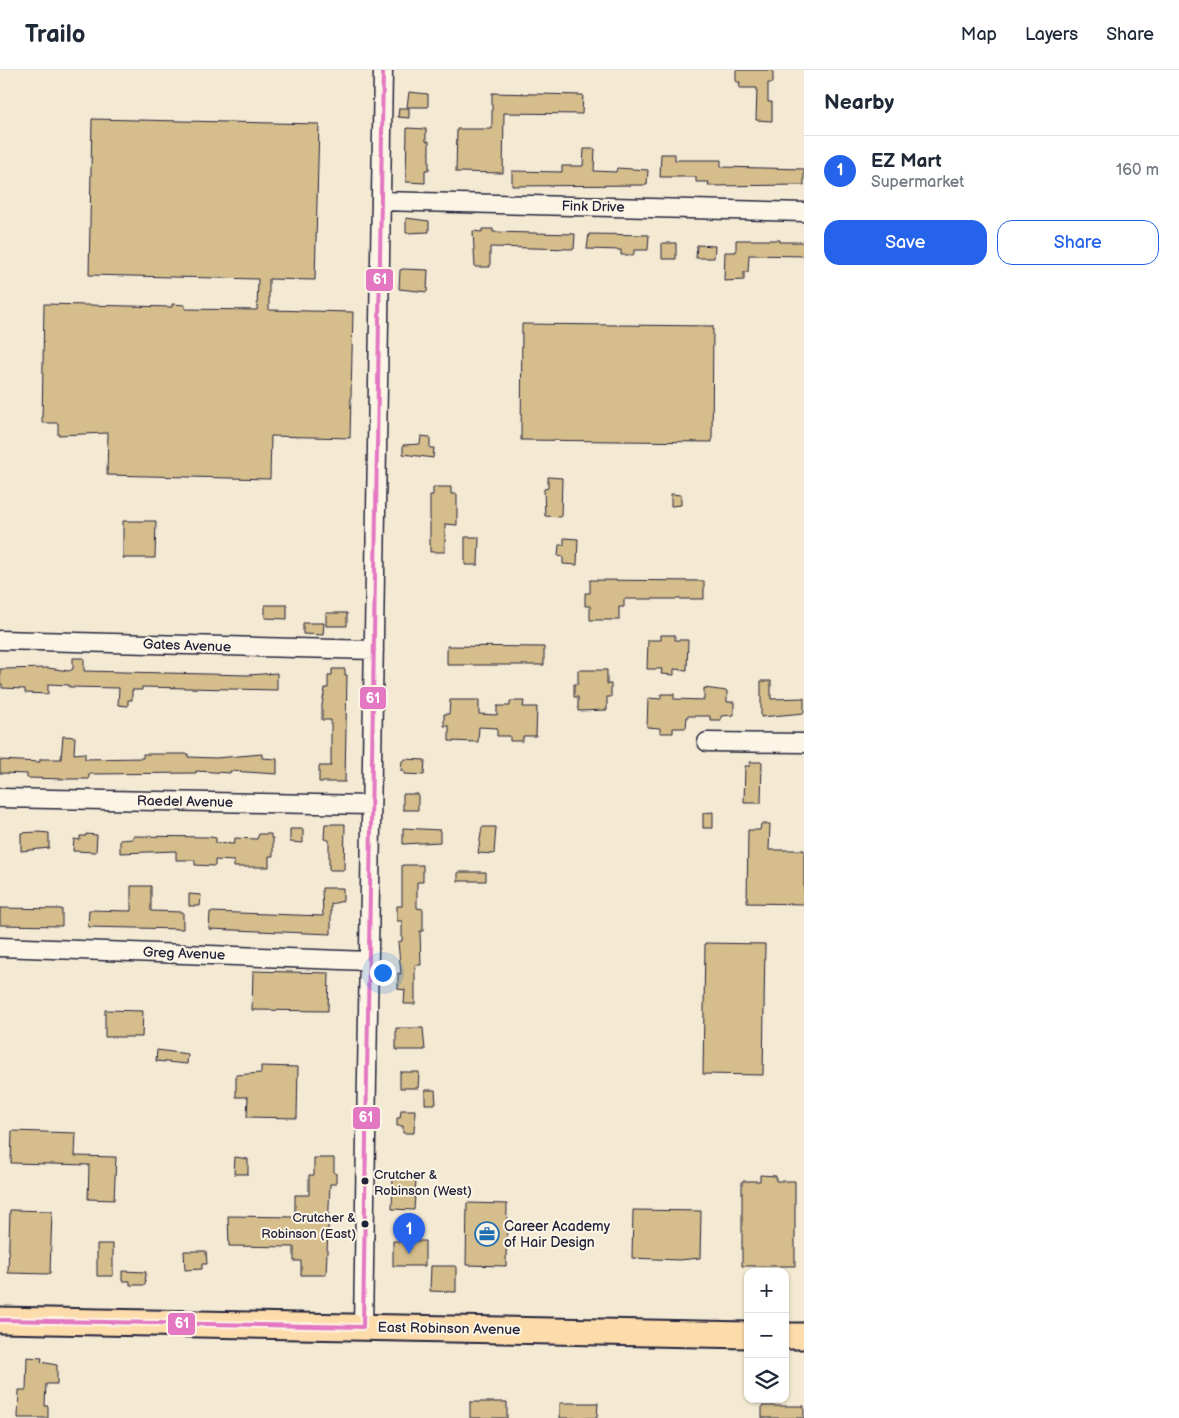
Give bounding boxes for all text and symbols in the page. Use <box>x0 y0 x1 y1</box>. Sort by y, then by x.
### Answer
text: Trailo <box>25 20 85 49</box>
text: Map <box>961 24 997 45</box>
text: Layers <box>1025 24 1078 45</box>
text: Share <box>1106 24 1154 45</box>
text: Nearby <box>824 90 894 115</box>
text: EZ Mart <box>871 150 942 173</box>
text: 1 <box>837 161 843 180</box>
text: 160 m <box>1116 161 1159 180</box>
text: Supermarket <box>871 173 964 192</box>
street label: Fink Drive <box>561 197 625 216</box>
button: Save <box>824 220 987 265</box>
button: Share <box>997 220 1159 265</box>
line badge: 61 <box>365 268 394 292</box>
text: 61 <box>373 271 387 288</box>
street label: Gates Avenue <box>143 635 231 656</box>
line badge: 61 <box>359 686 387 710</box>
text: 61 <box>366 690 380 707</box>
street label: Raedel Avenue <box>137 792 233 811</box>
street label: Greg Avenue <box>143 944 225 963</box>
your location <box>370 960 396 986</box>
line badge: 61 <box>352 1106 381 1130</box>
text: 61 <box>359 1109 373 1126</box>
place label: Crutcher & Robinson (West) <box>374 1167 472 1199</box>
marker: Crutcher & Robinson (West) <box>360 1176 370 1186</box>
place label: Crutcher & Robinson (East) <box>261 1210 356 1242</box>
pin: 1 <box>393 1213 425 1254</box>
place label: Career Academy of Hair Design <box>504 1218 611 1251</box>
marker: Crutcher & Robinson (East) <box>360 1219 370 1229</box>
office icon: Career Academy of Hair Design <box>474 1221 500 1247</box>
map controls <box>744 1268 789 1403</box>
button: + <box>744 1268 789 1313</box>
line badge: 61 <box>167 1312 196 1336</box>
button: − <box>744 1313 789 1358</box>
text: 61 <box>175 1315 189 1332</box>
street label: East Robinson Avenue <box>378 1319 520 1338</box>
button: layers <box>744 1358 789 1403</box>

